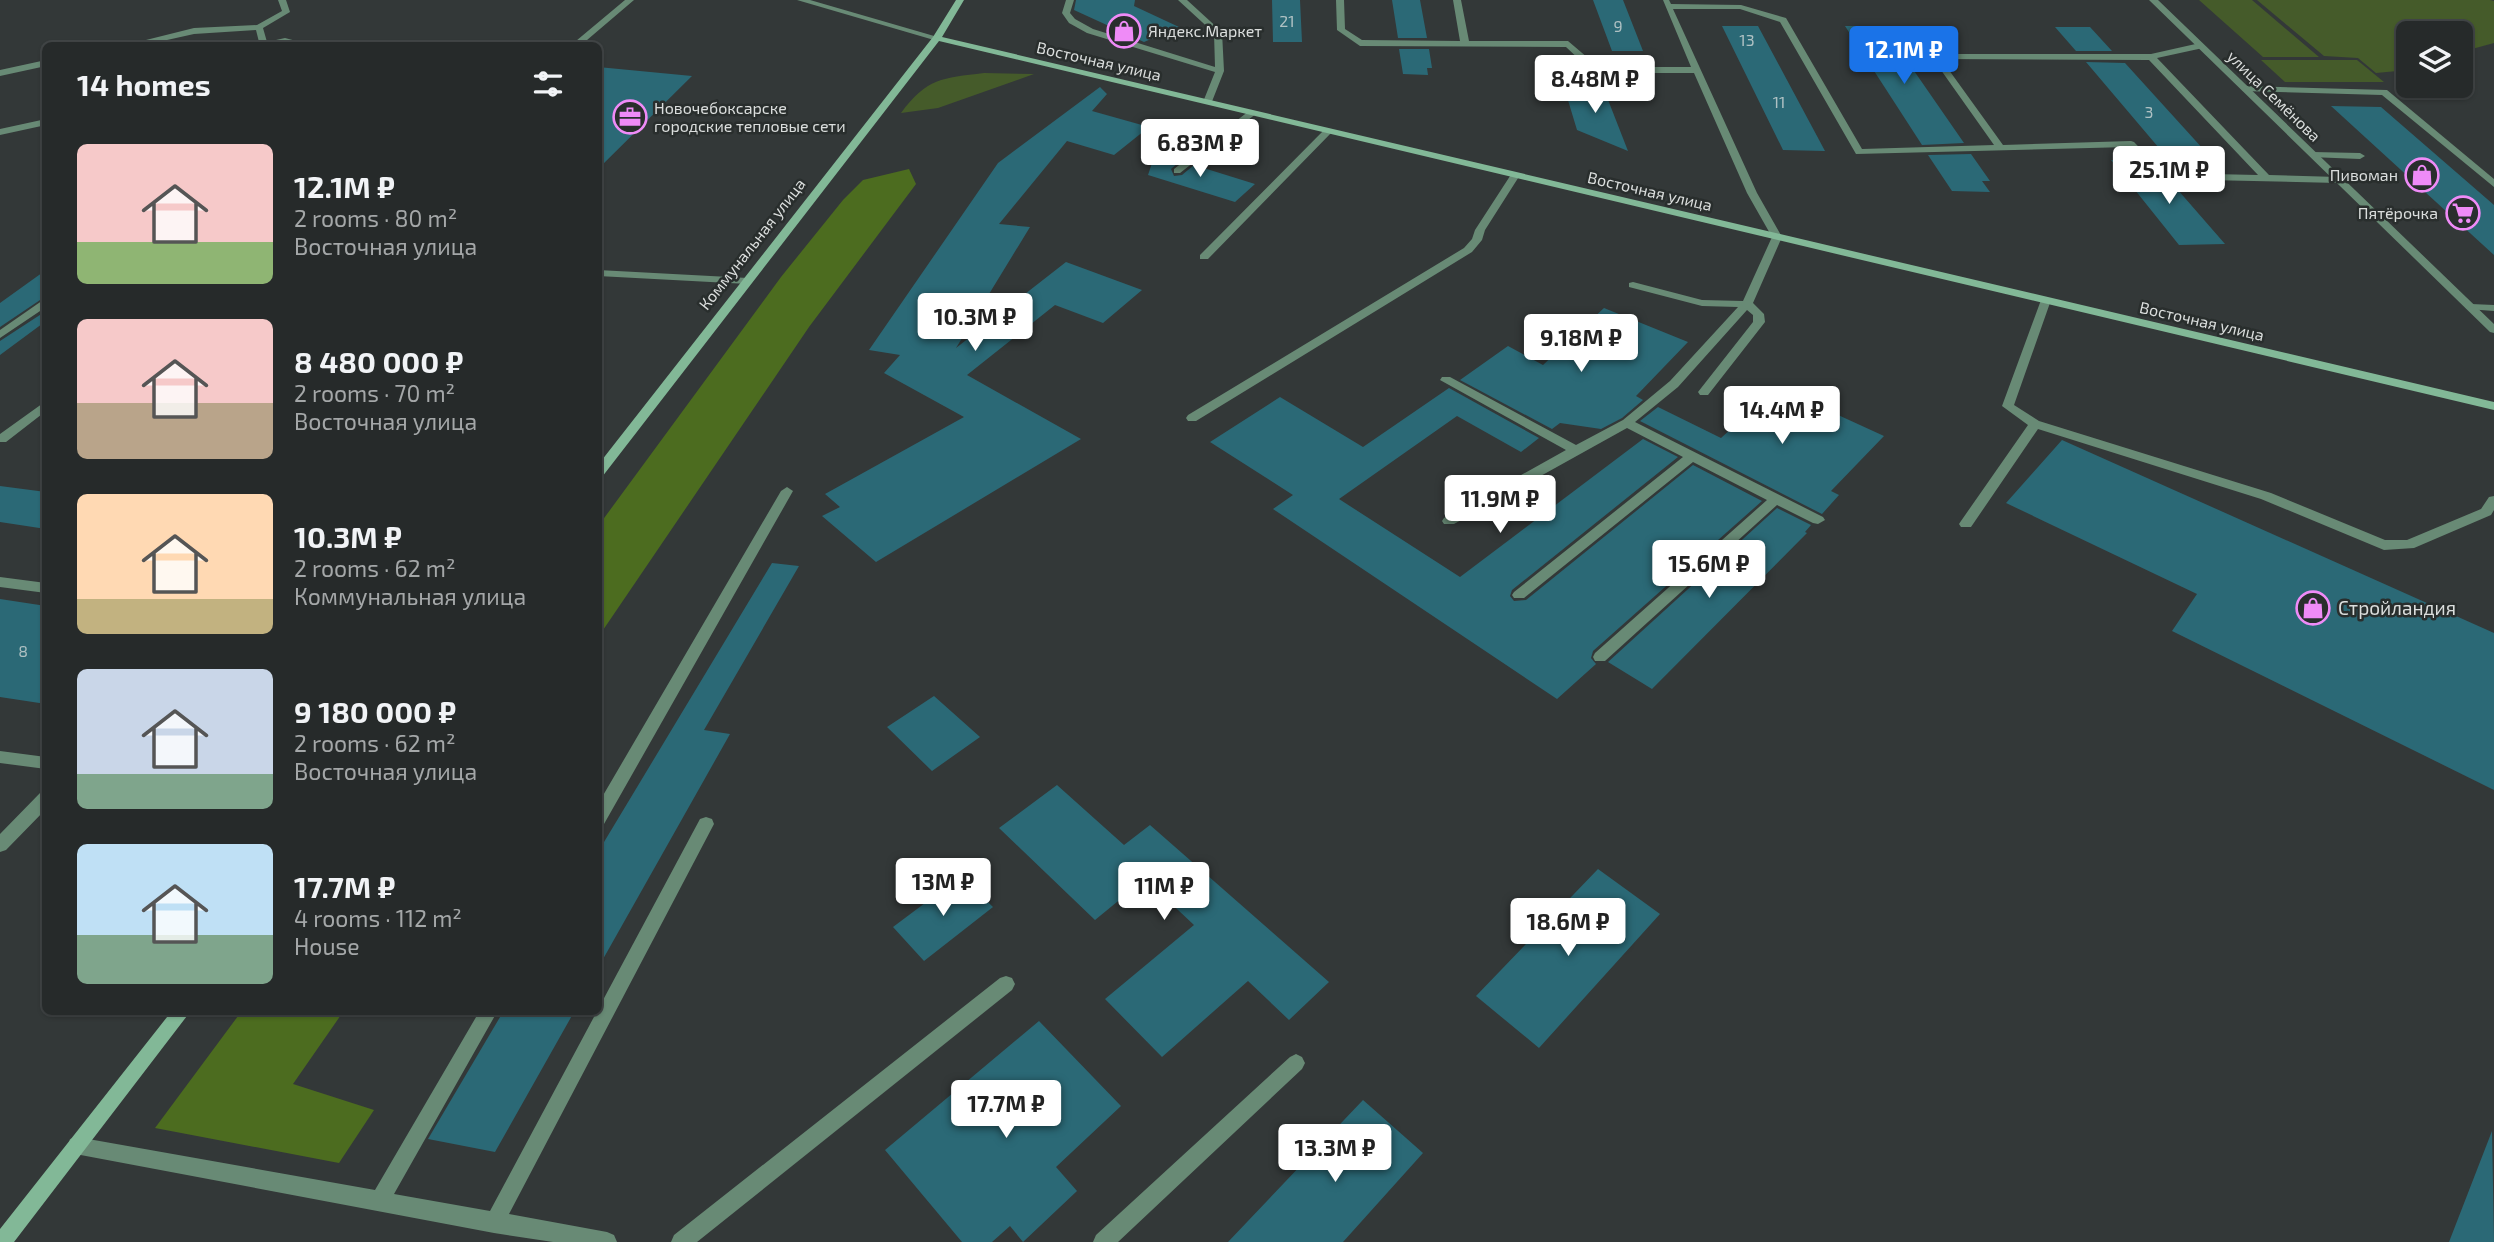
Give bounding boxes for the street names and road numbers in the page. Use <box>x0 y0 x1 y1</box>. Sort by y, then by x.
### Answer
street label: Восточная улица <box>1035 37 1163 85</box>
street label: улица Семёнова <box>2223 46 2325 146</box>
street label: Восточная улица <box>1586 167 1714 215</box>
street label: Коммунальная улица <box>694 174 810 314</box>
street label: Восточная улица <box>2138 297 2266 345</box>

